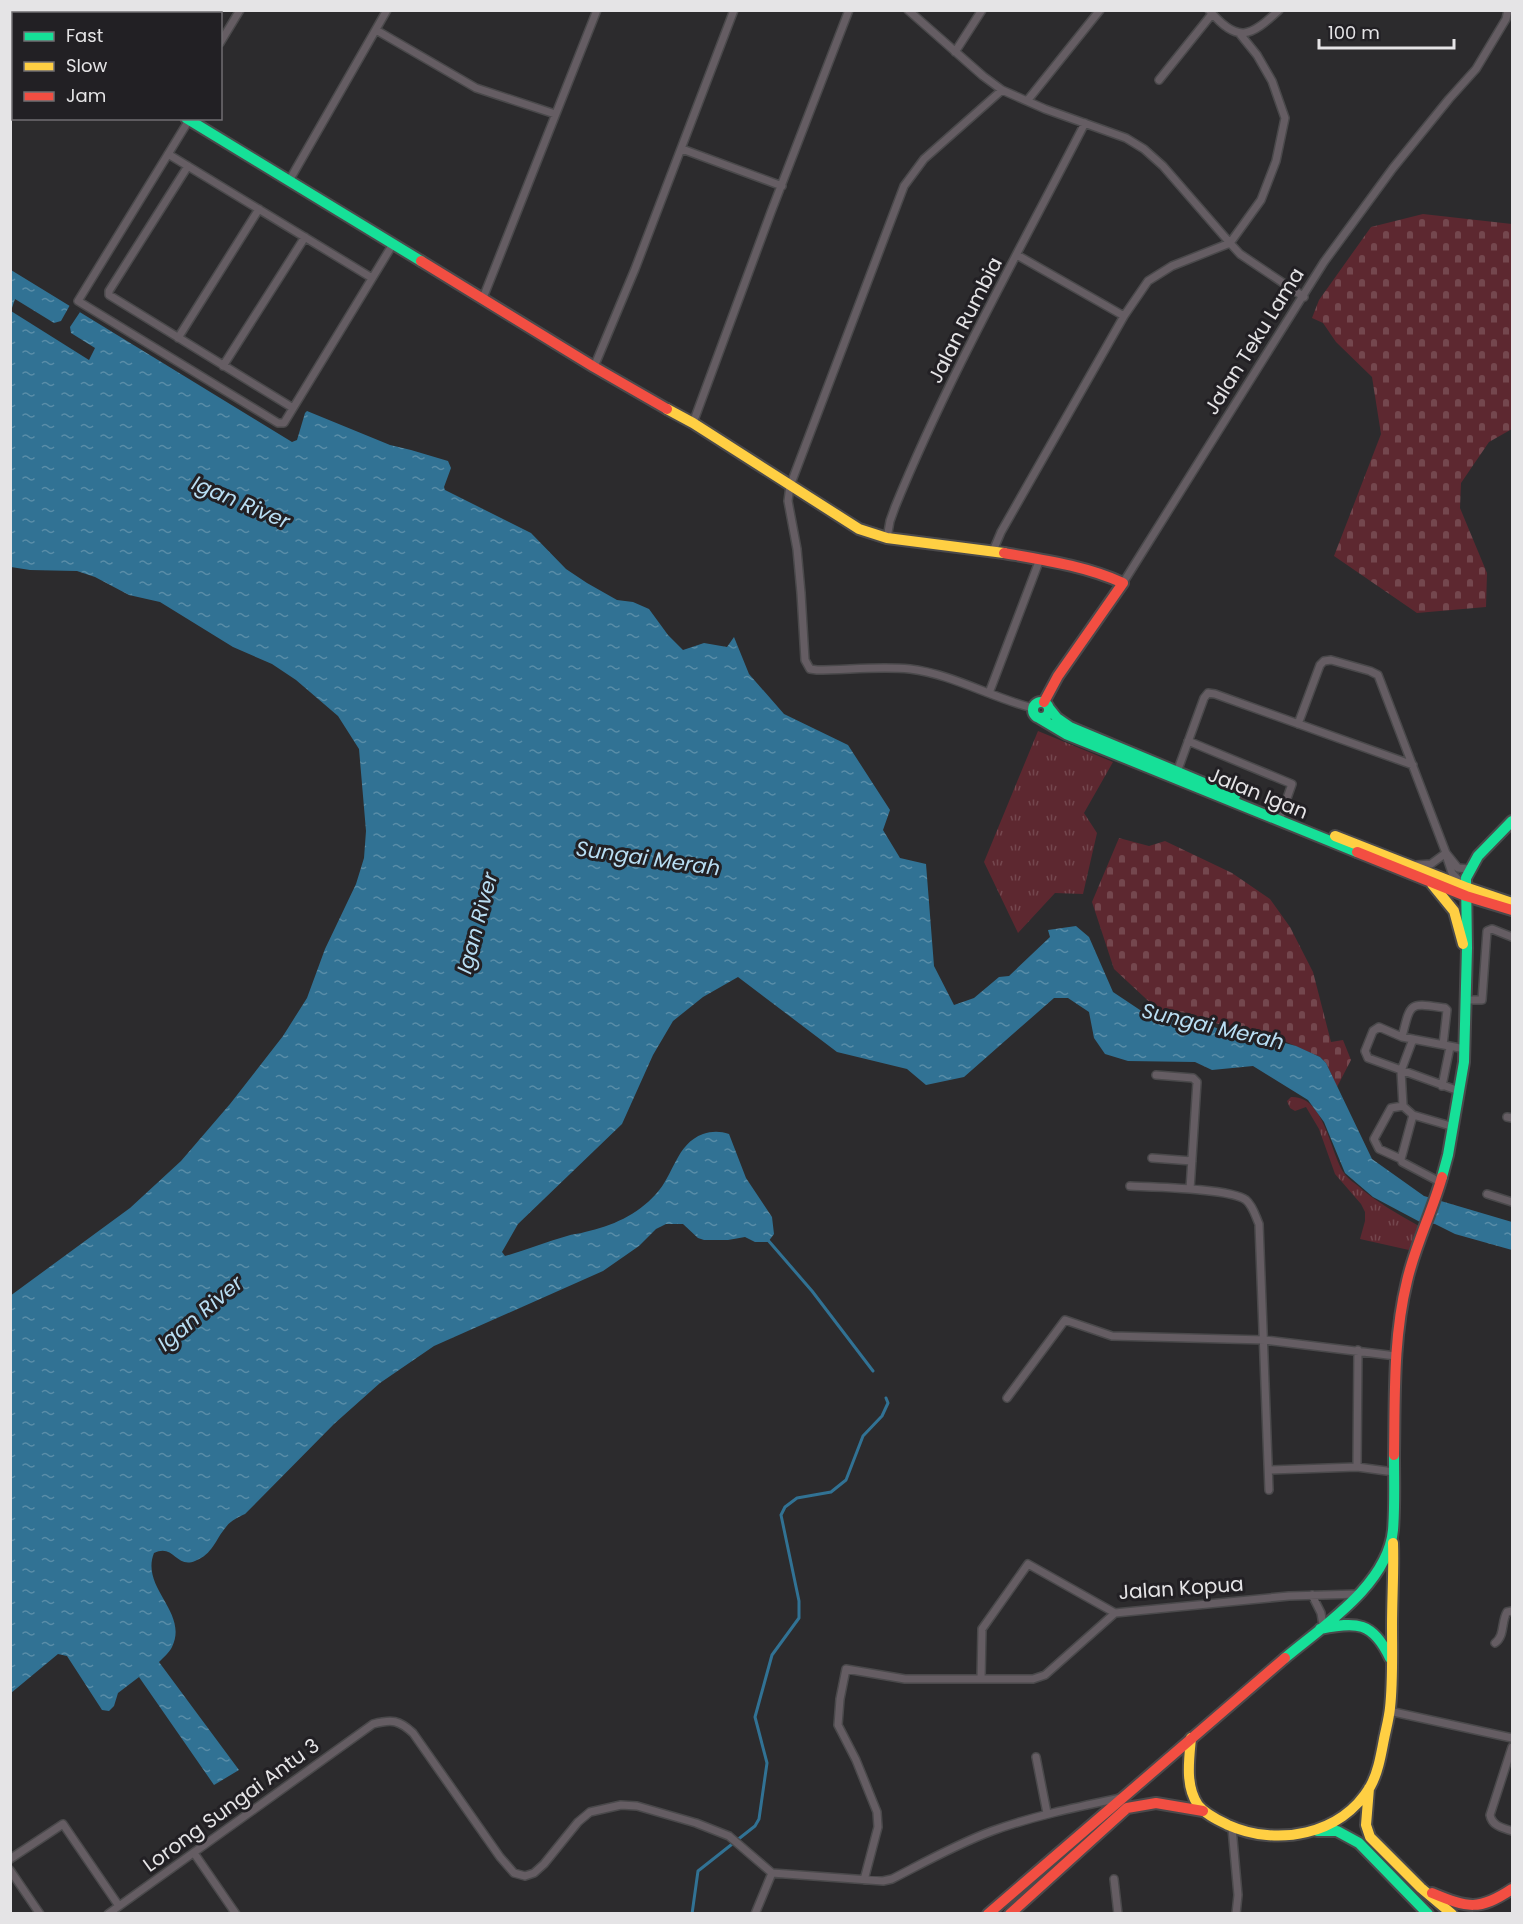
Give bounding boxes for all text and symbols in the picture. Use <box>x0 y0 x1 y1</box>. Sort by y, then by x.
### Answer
legend <box>12 12 222 120</box>
scale bar <box>1319 12 1454 50</box>
text: 100 m <box>1328 20 1380 45</box>
text: Fast <box>66 23 103 48</box>
text: Slow <box>66 53 108 78</box>
text: Jam <box>66 83 106 108</box>
street label: Jalan Rumbia <box>921 252 1009 388</box>
street label: Jalan Teku Lama <box>1197 262 1311 420</box>
water label: Igan River <box>188 468 296 536</box>
street label: Jalan Igan <box>1204 760 1312 826</box>
water label: Sungai Merah <box>574 834 722 882</box>
water label: Igan River <box>450 868 505 977</box>
water label: Sungai Merah <box>1139 996 1287 1056</box>
water label: Igan River <box>151 1268 250 1357</box>
street label: Jalan Kopua <box>1118 1570 1244 1606</box>
street label: Lorong Sungai Antu 3 <box>137 1732 325 1878</box>

